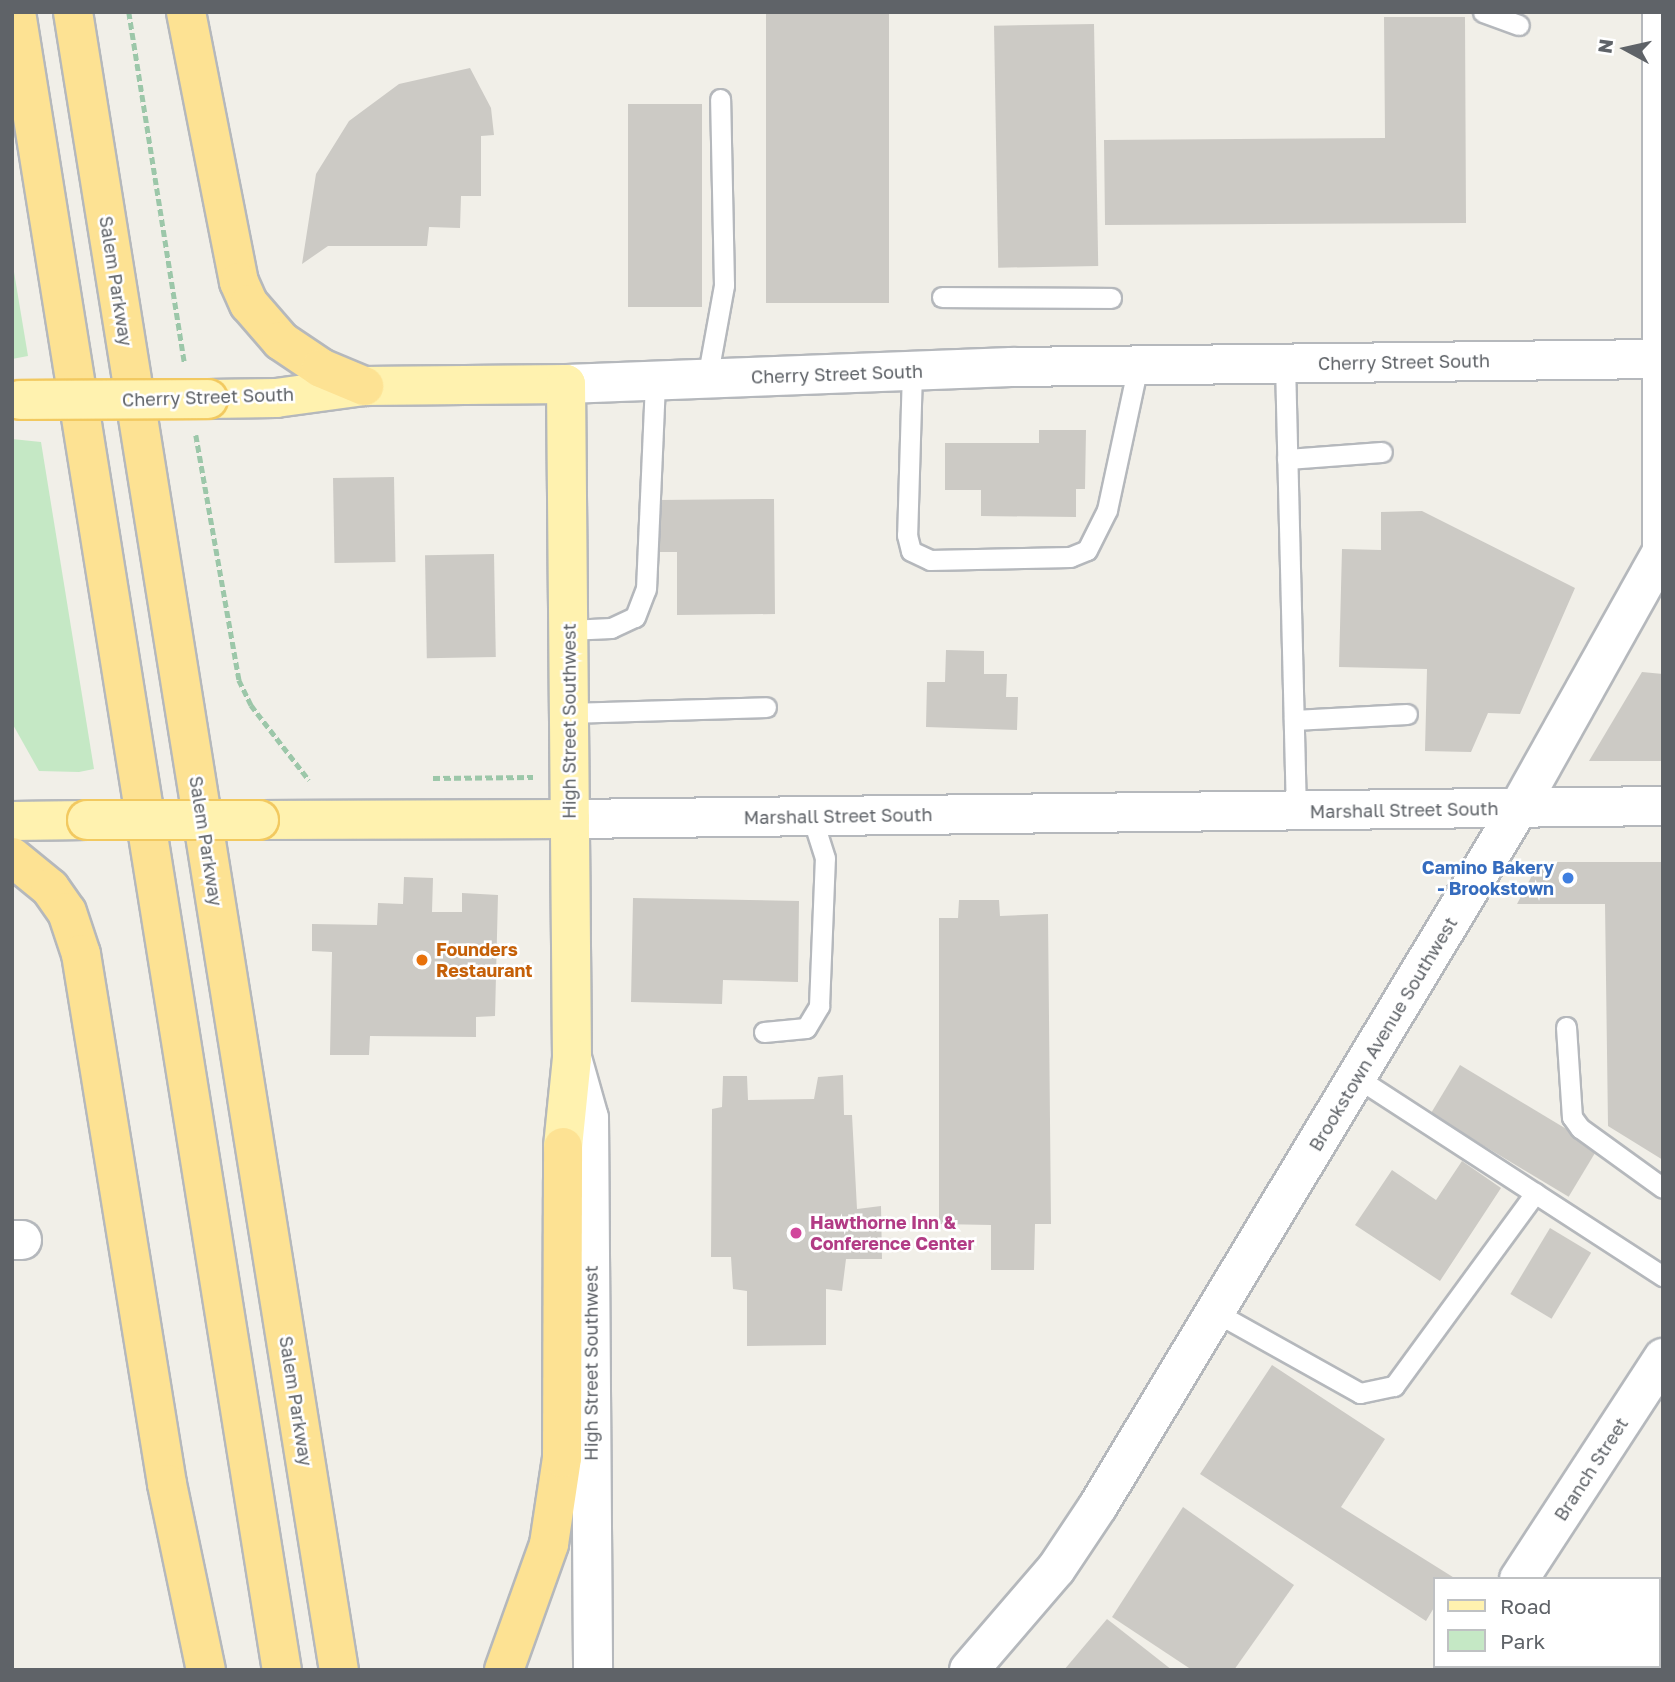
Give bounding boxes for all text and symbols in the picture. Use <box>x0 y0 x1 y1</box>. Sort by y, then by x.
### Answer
north arrow <box>1591 14 1661 84</box>
text: N <box>1592 37 1617 55</box>
street label: Salem Parkway <box>95 214 137 348</box>
street label: Cherry Street South <box>1318 350 1490 374</box>
street label: Cherry Street South <box>751 360 923 388</box>
street label: Cherry Street South <box>122 383 294 411</box>
street label: High Street Southwest <box>558 623 580 819</box>
street label: Salem Parkway <box>185 774 227 908</box>
street label: Marshall Street South <box>1309 798 1499 822</box>
street label: Marshall Street South <box>743 804 933 828</box>
place label: Camino Bakery - Brookstown <box>1422 857 1554 900</box>
marker: Camino Bakery - Brookstown <box>1560 870 1576 886</box>
street label: Brookstown Avenue Southwest <box>1304 913 1462 1155</box>
place label: Founders Restaurant <box>436 939 532 982</box>
marker: Founders Restaurant <box>414 952 430 968</box>
place label: Hawthorne Inn & Conference Center <box>810 1212 974 1254</box>
marker: Hawthorne Inn & Conference Center <box>788 1225 804 1241</box>
street label: High Street Southwest <box>580 1265 602 1461</box>
street label: Salem Parkway <box>275 1334 317 1468</box>
street label: Branch Street <box>1550 1413 1632 1525</box>
legend <box>1434 1577 1661 1668</box>
text: Road <box>1500 1593 1551 1619</box>
text: Park <box>1500 1628 1545 1654</box>

